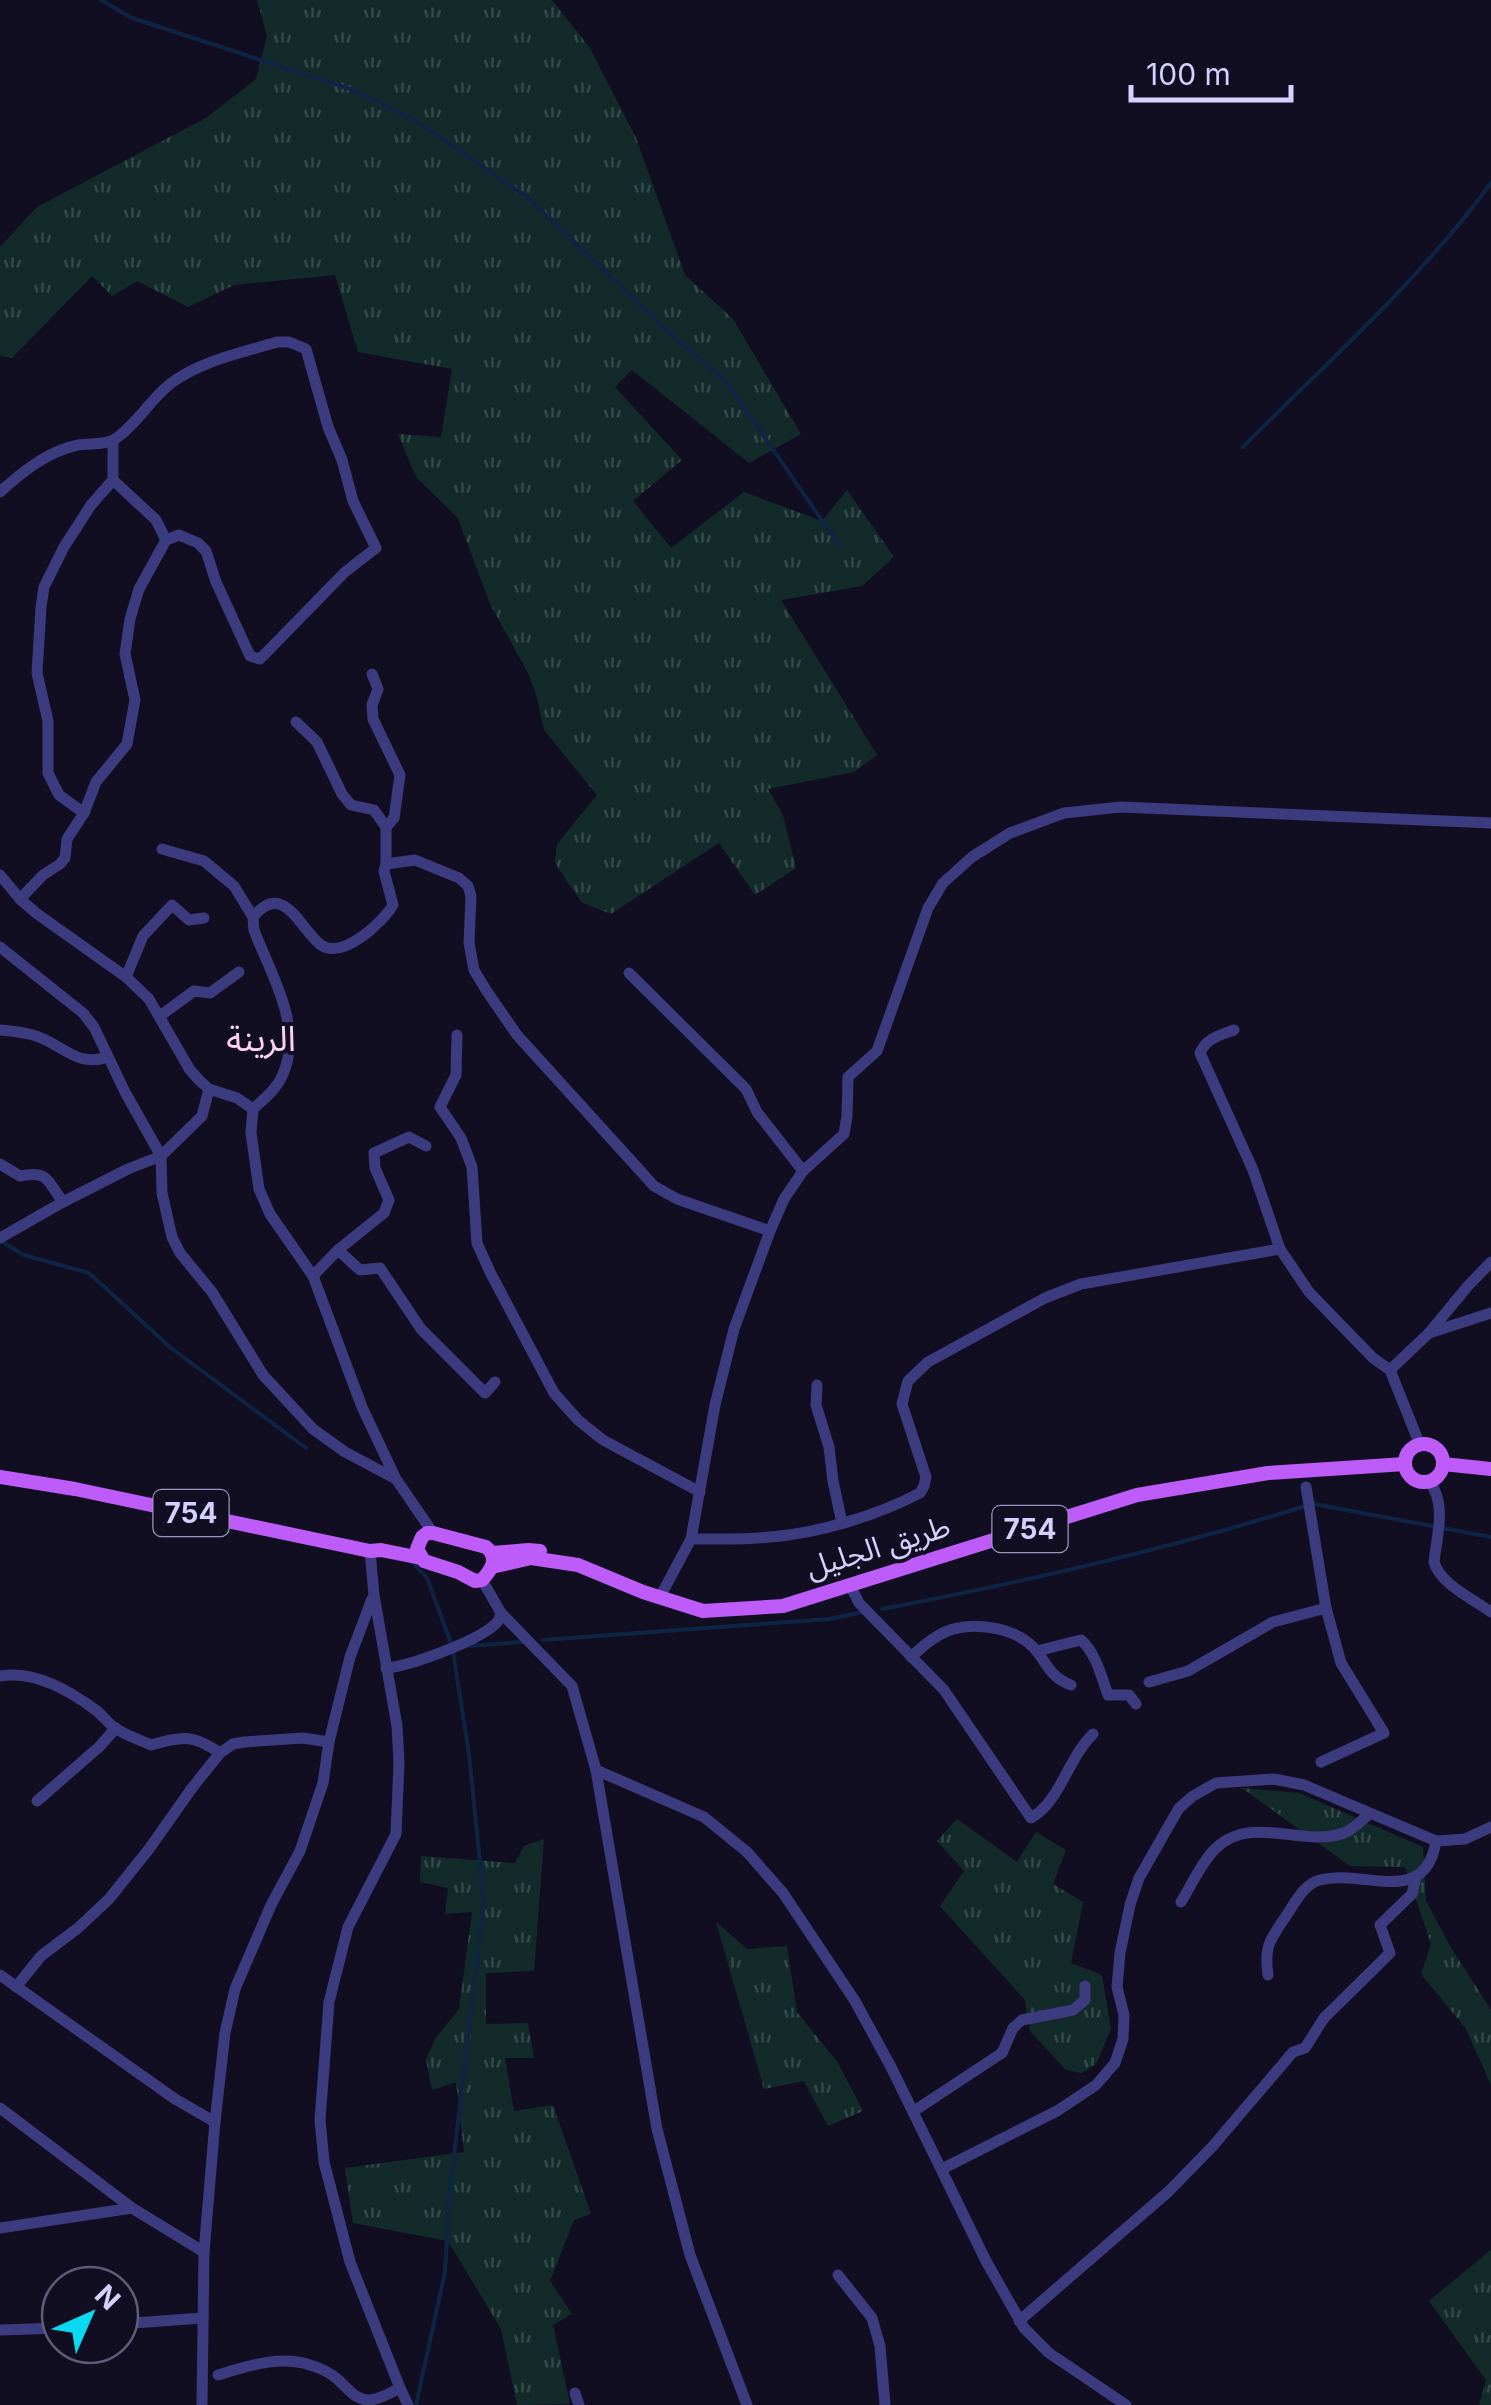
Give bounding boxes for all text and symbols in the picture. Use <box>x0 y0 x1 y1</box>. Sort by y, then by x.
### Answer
scale bar <box>1131 40 1291 102</box>
text: 100 m <box>1146 56 1231 92</box>
district label: الرينة <box>226 1017 296 1059</box>
road number: 754 <box>154 1490 228 1536</box>
road number: 754 <box>992 1506 1068 1552</box>
street label: طريق الجليل <box>801 1507 955 1586</box>
north arrow <box>40 2265 140 2365</box>
text: N <box>88 2278 127 2317</box>

